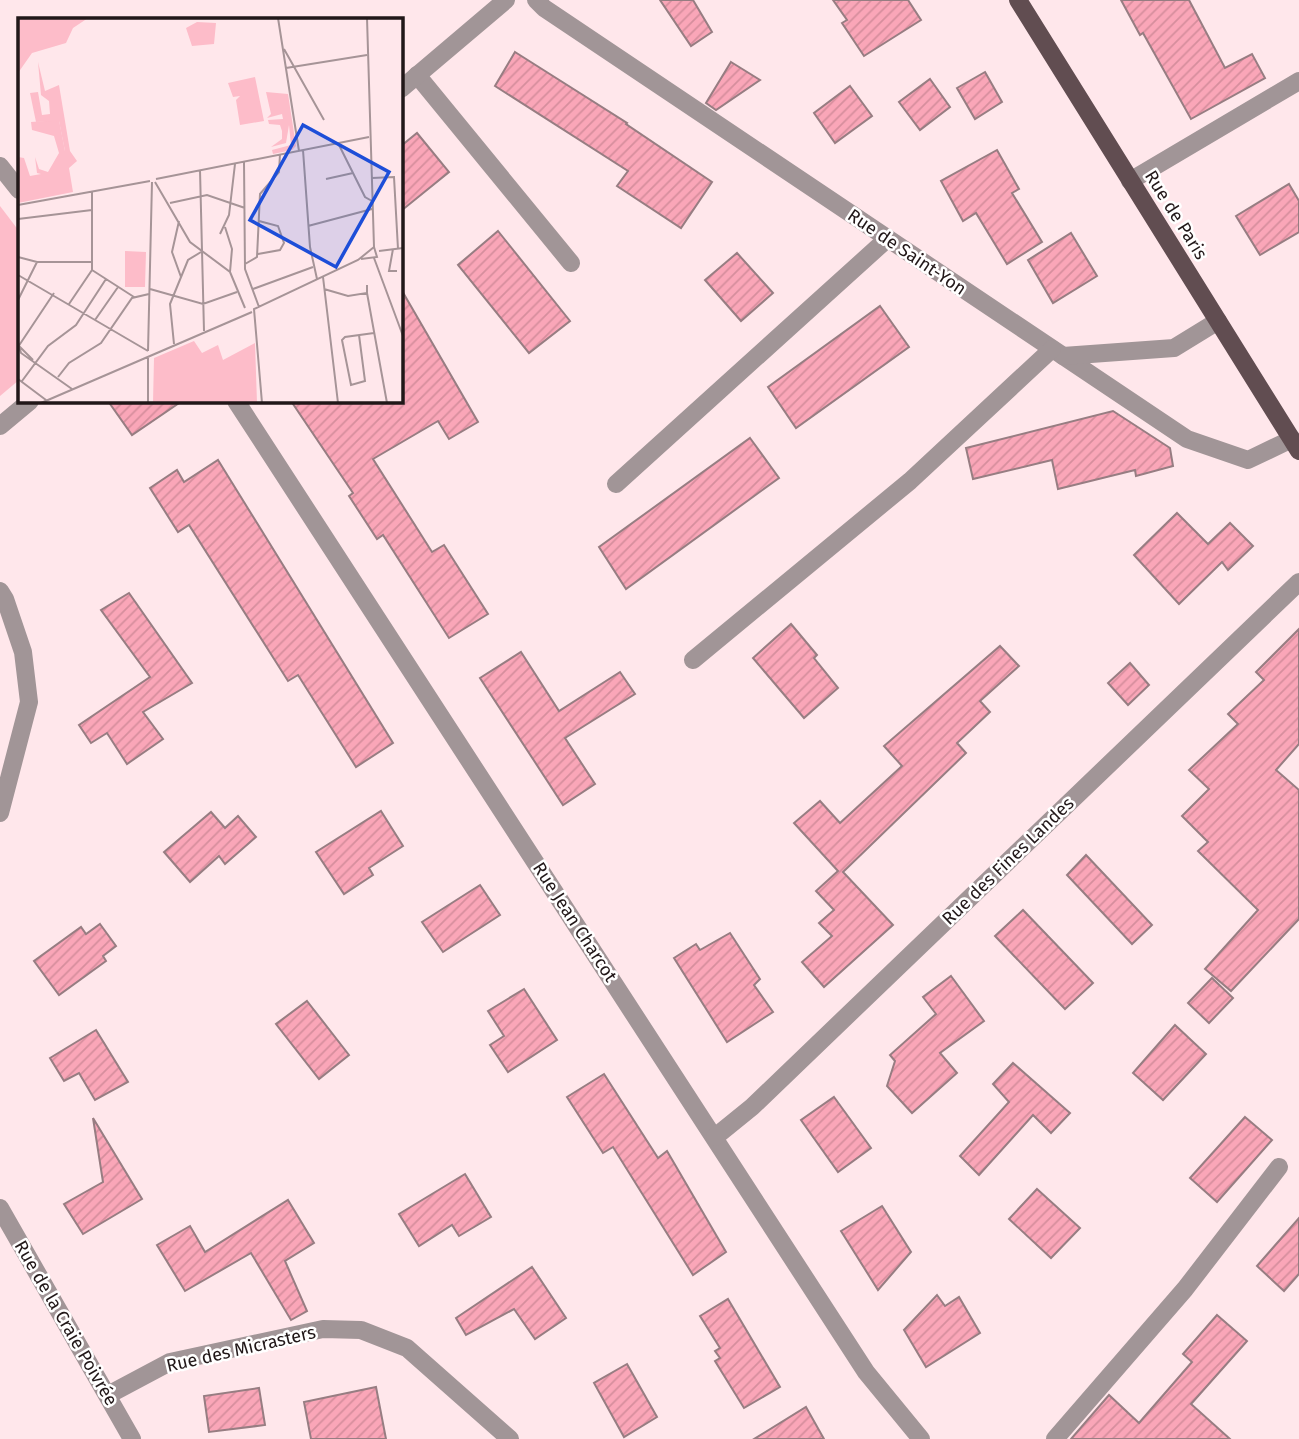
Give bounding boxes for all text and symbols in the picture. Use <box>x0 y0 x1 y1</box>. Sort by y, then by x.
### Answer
inset map <box>18 18 402 402</box>
street label: Rue de Paris <box>1140 166 1212 264</box>
street label: Rue de Saint-Yon <box>843 204 971 300</box>
street label: Rue des Fines Landes <box>938 792 1078 930</box>
street label: Rue Jean Charcot <box>528 858 622 986</box>
street label: Rue de la Craie Poivrée <box>10 1237 122 1409</box>
street label: Rue des Micrasters <box>164 1321 318 1377</box>

